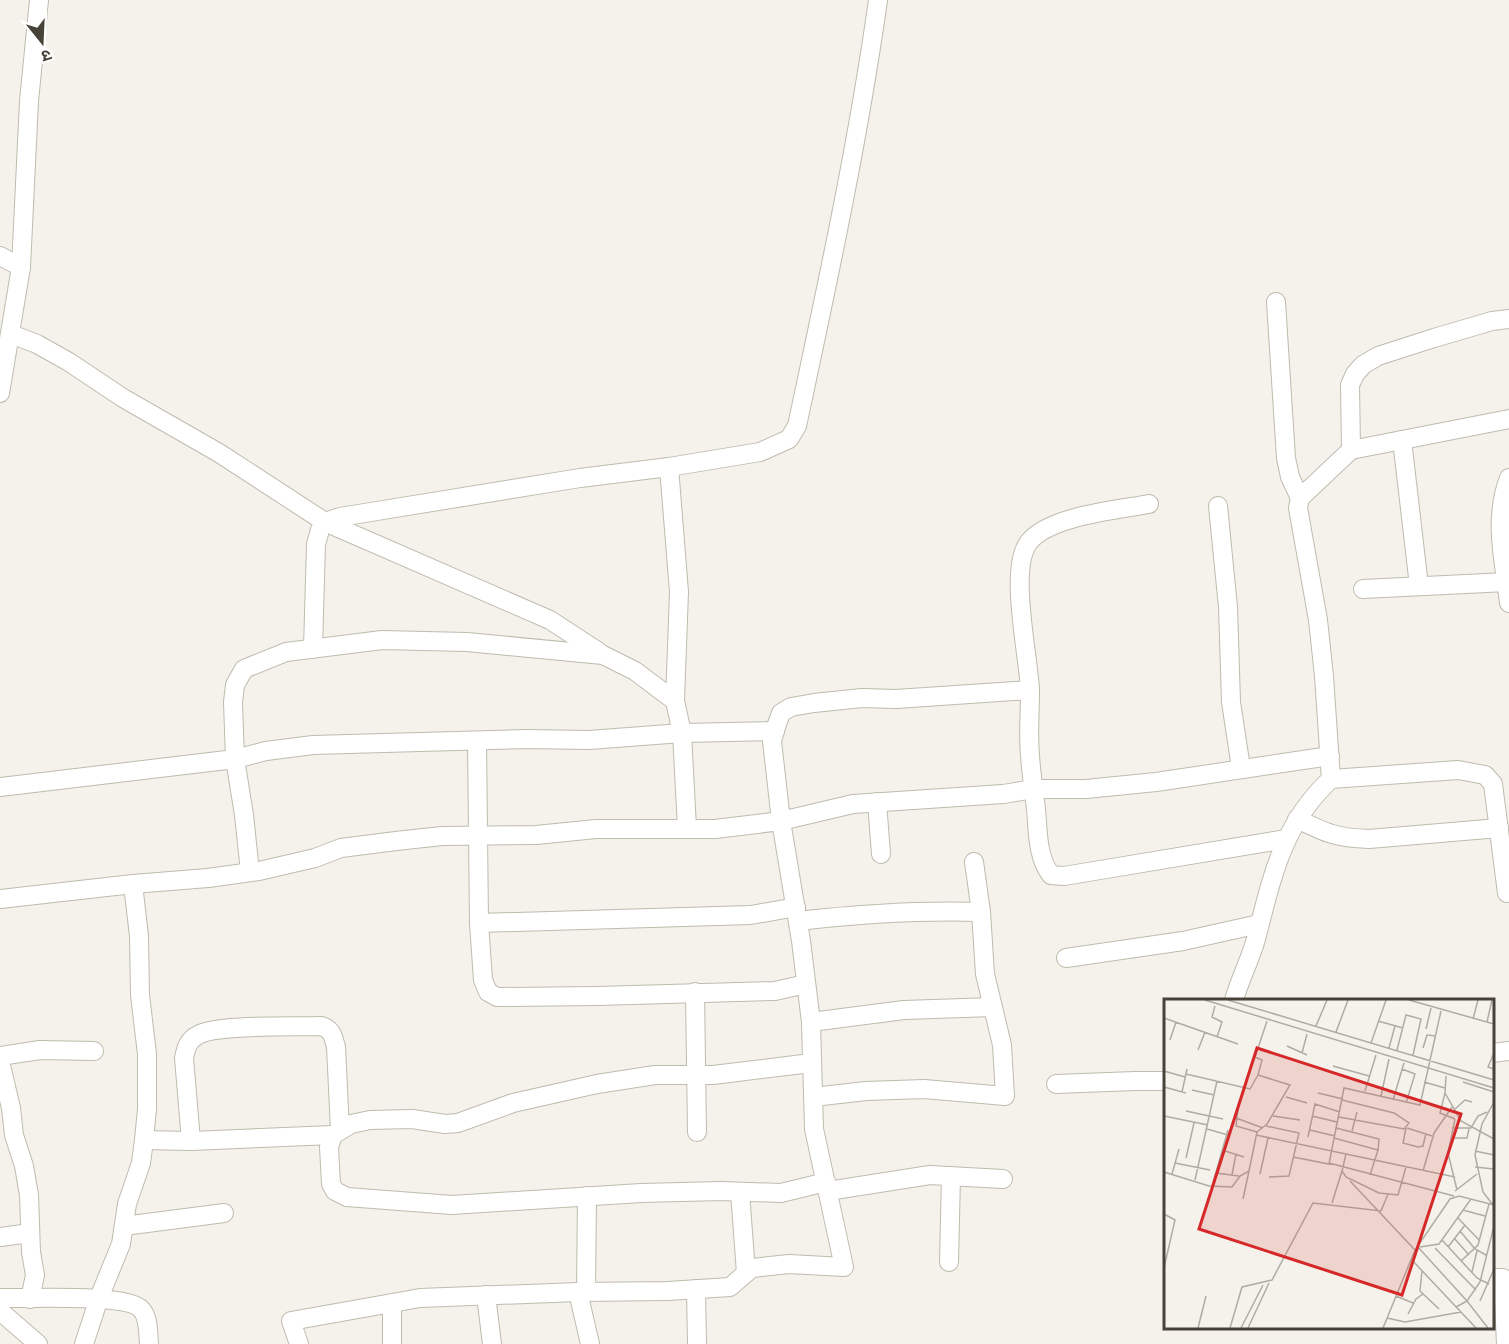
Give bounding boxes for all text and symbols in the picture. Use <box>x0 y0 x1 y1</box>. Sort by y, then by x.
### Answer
north arrow <box>12 12 72 72</box>
text: उ <box>39 46 54 66</box>
inset map <box>1164 999 1494 1329</box>

